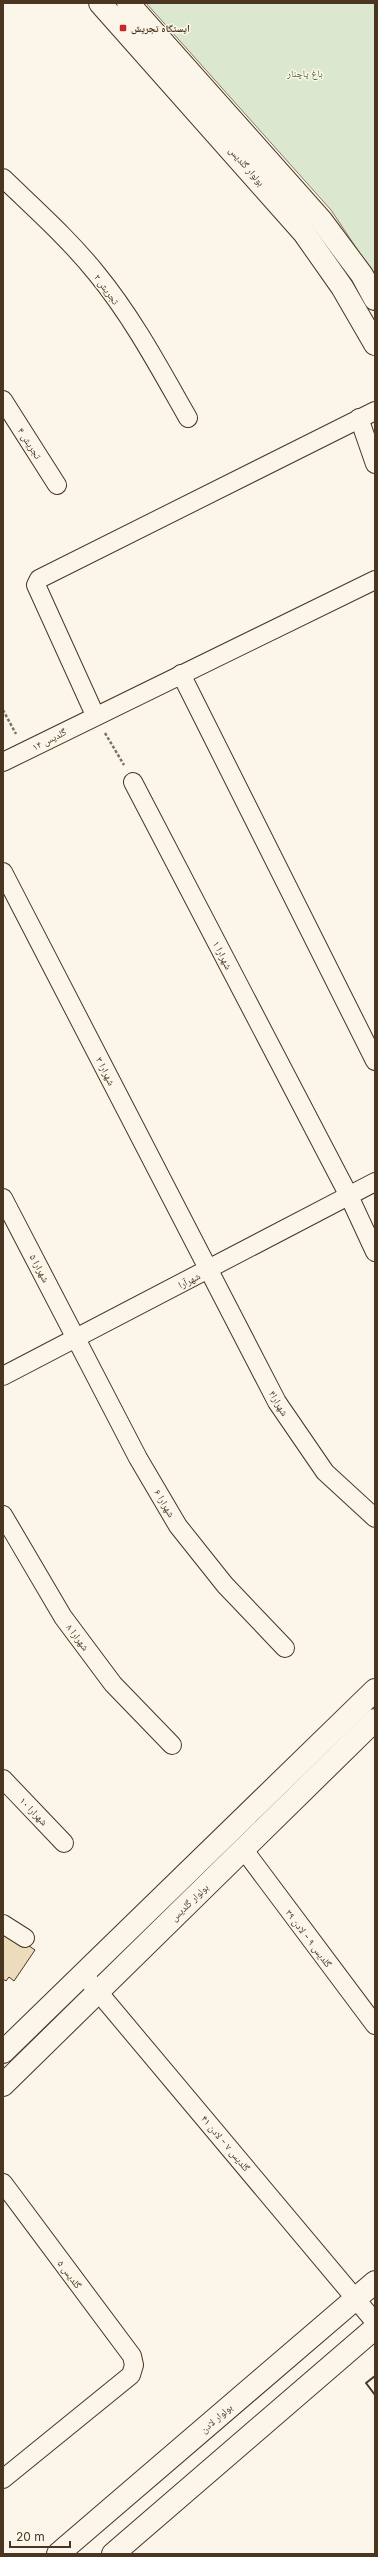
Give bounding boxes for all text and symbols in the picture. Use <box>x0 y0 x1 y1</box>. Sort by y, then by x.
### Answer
place label: ایستگاه تجریش <box>131 22 190 35</box>
marker: ایستگاه تجریش <box>118 23 128 33</box>
park label: باغ پاچنار <box>286 67 323 80</box>
street label: بولوار گلدیس <box>226 144 268 189</box>
street label: تجریش ۲ <box>91 271 122 307</box>
street label: تجریش ۴ <box>15 425 45 462</box>
street label: گلدیس ۱۴ <box>30 725 69 754</box>
street label: شهرارا ۱ <box>211 939 235 972</box>
street label: شهرارا ۳ <box>94 1055 118 1088</box>
street label: شهرارا ۵ <box>28 1252 53 1285</box>
street label: شهرآرا <box>176 1269 202 1291</box>
street label: شهرارا۴ <box>267 1388 291 1418</box>
street label: شهرارا ۶ <box>152 1487 178 1519</box>
street label: شهرارا ۸ <box>64 1621 92 1653</box>
street label: شهرارا ۱۰ <box>18 1794 51 1828</box>
street label: بولوار گلدیس <box>167 1881 211 1924</box>
street label: گلدیس ۹ - لادن ۳۹ <box>283 1907 335 1970</box>
street label: گلدیس ۷ - لادن ۴۱ <box>198 2113 253 2175</box>
street label: گلدیس ۵ <box>55 2258 85 2292</box>
street label: بولوار لادن <box>198 2401 235 2436</box>
scale bar <box>10 2523 70 2549</box>
text: 20 m <box>16 2529 45 2544</box>

